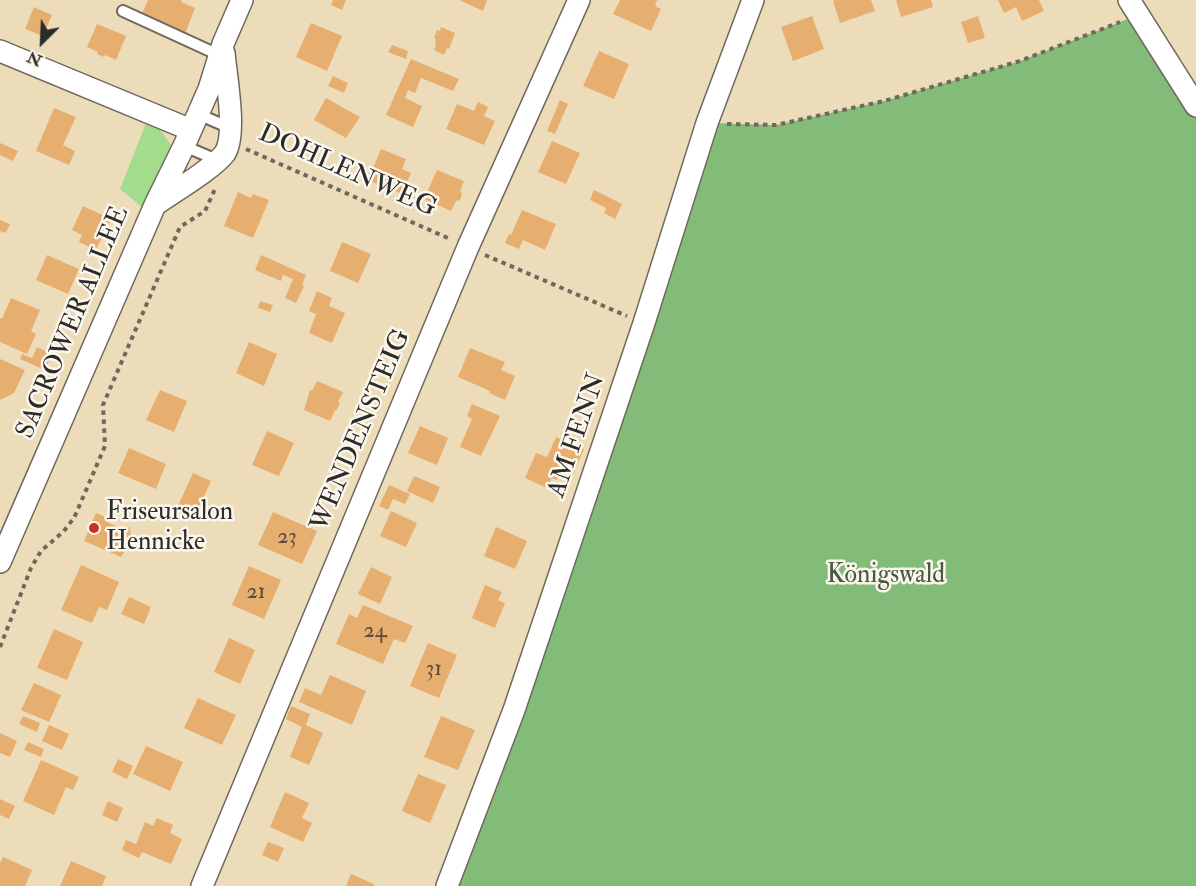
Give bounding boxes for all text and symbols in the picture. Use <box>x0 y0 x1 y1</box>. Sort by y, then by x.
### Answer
north arrow <box>12 12 72 72</box>
text: N <box>24 46 45 70</box>
street label: DOHLENWEG <box>253 119 441 225</box>
street label: SACROWER ALLEE <box>11 202 137 444</box>
street label: WENDENSTEIG <box>305 325 419 537</box>
street label: AM FENN <box>542 370 614 502</box>
place label: Friseursalon Hennicke <box>106 497 233 558</box>
marker: Friseursalon Hennicke <box>87 521 101 535</box>
house number: 23 <box>277 525 297 551</box>
park label: Königswald <box>827 560 945 592</box>
house number: 21 <box>246 580 266 606</box>
house number: 24 <box>363 619 387 645</box>
house number: 31 <box>426 657 442 683</box>

